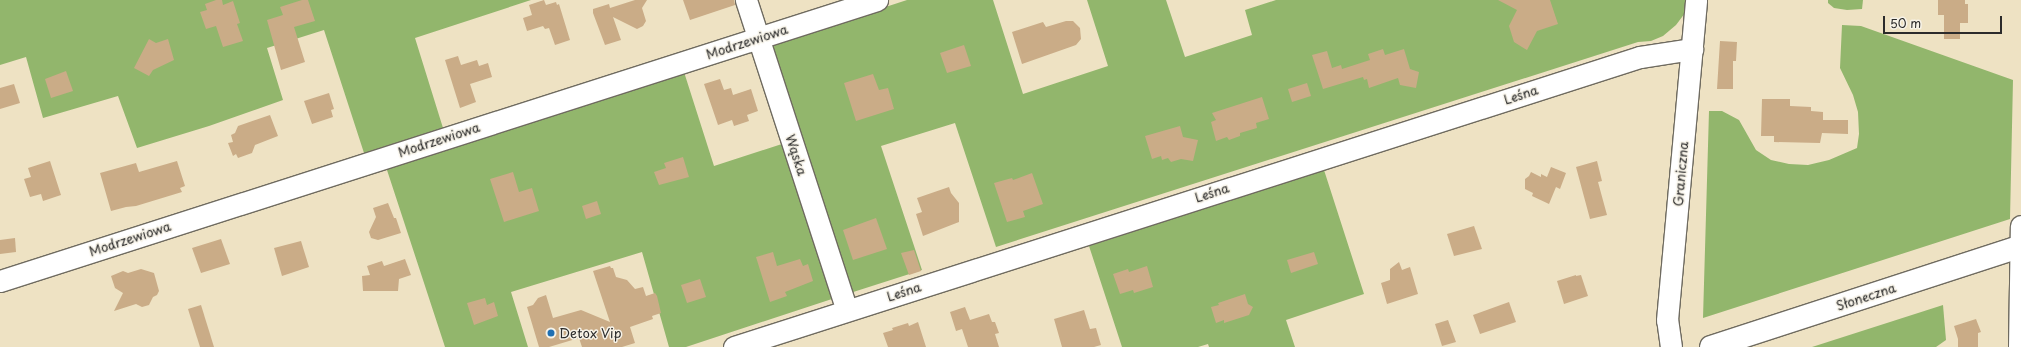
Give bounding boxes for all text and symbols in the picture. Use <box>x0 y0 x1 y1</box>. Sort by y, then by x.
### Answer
scale bar <box>1885 8 2004 34</box>
text: 50 m <box>1890 14 1921 32</box>
street label: Modrzewiowa <box>704 21 790 63</box>
street label: Leśna <box>1502 82 1540 108</box>
street label: Modrzewiowa <box>396 119 482 161</box>
street label: Wąska <box>782 133 810 177</box>
street label: Graniczna <box>1670 141 1692 207</box>
street label: Leśna <box>1193 180 1231 206</box>
street label: Modrzewiowa <box>87 218 173 260</box>
street label: Leśna <box>885 279 923 305</box>
street label: Słoneczna <box>1834 280 1898 314</box>
place label: Detox Vip <box>559 325 621 341</box>
marker: Detox Vip <box>546 328 556 338</box>

